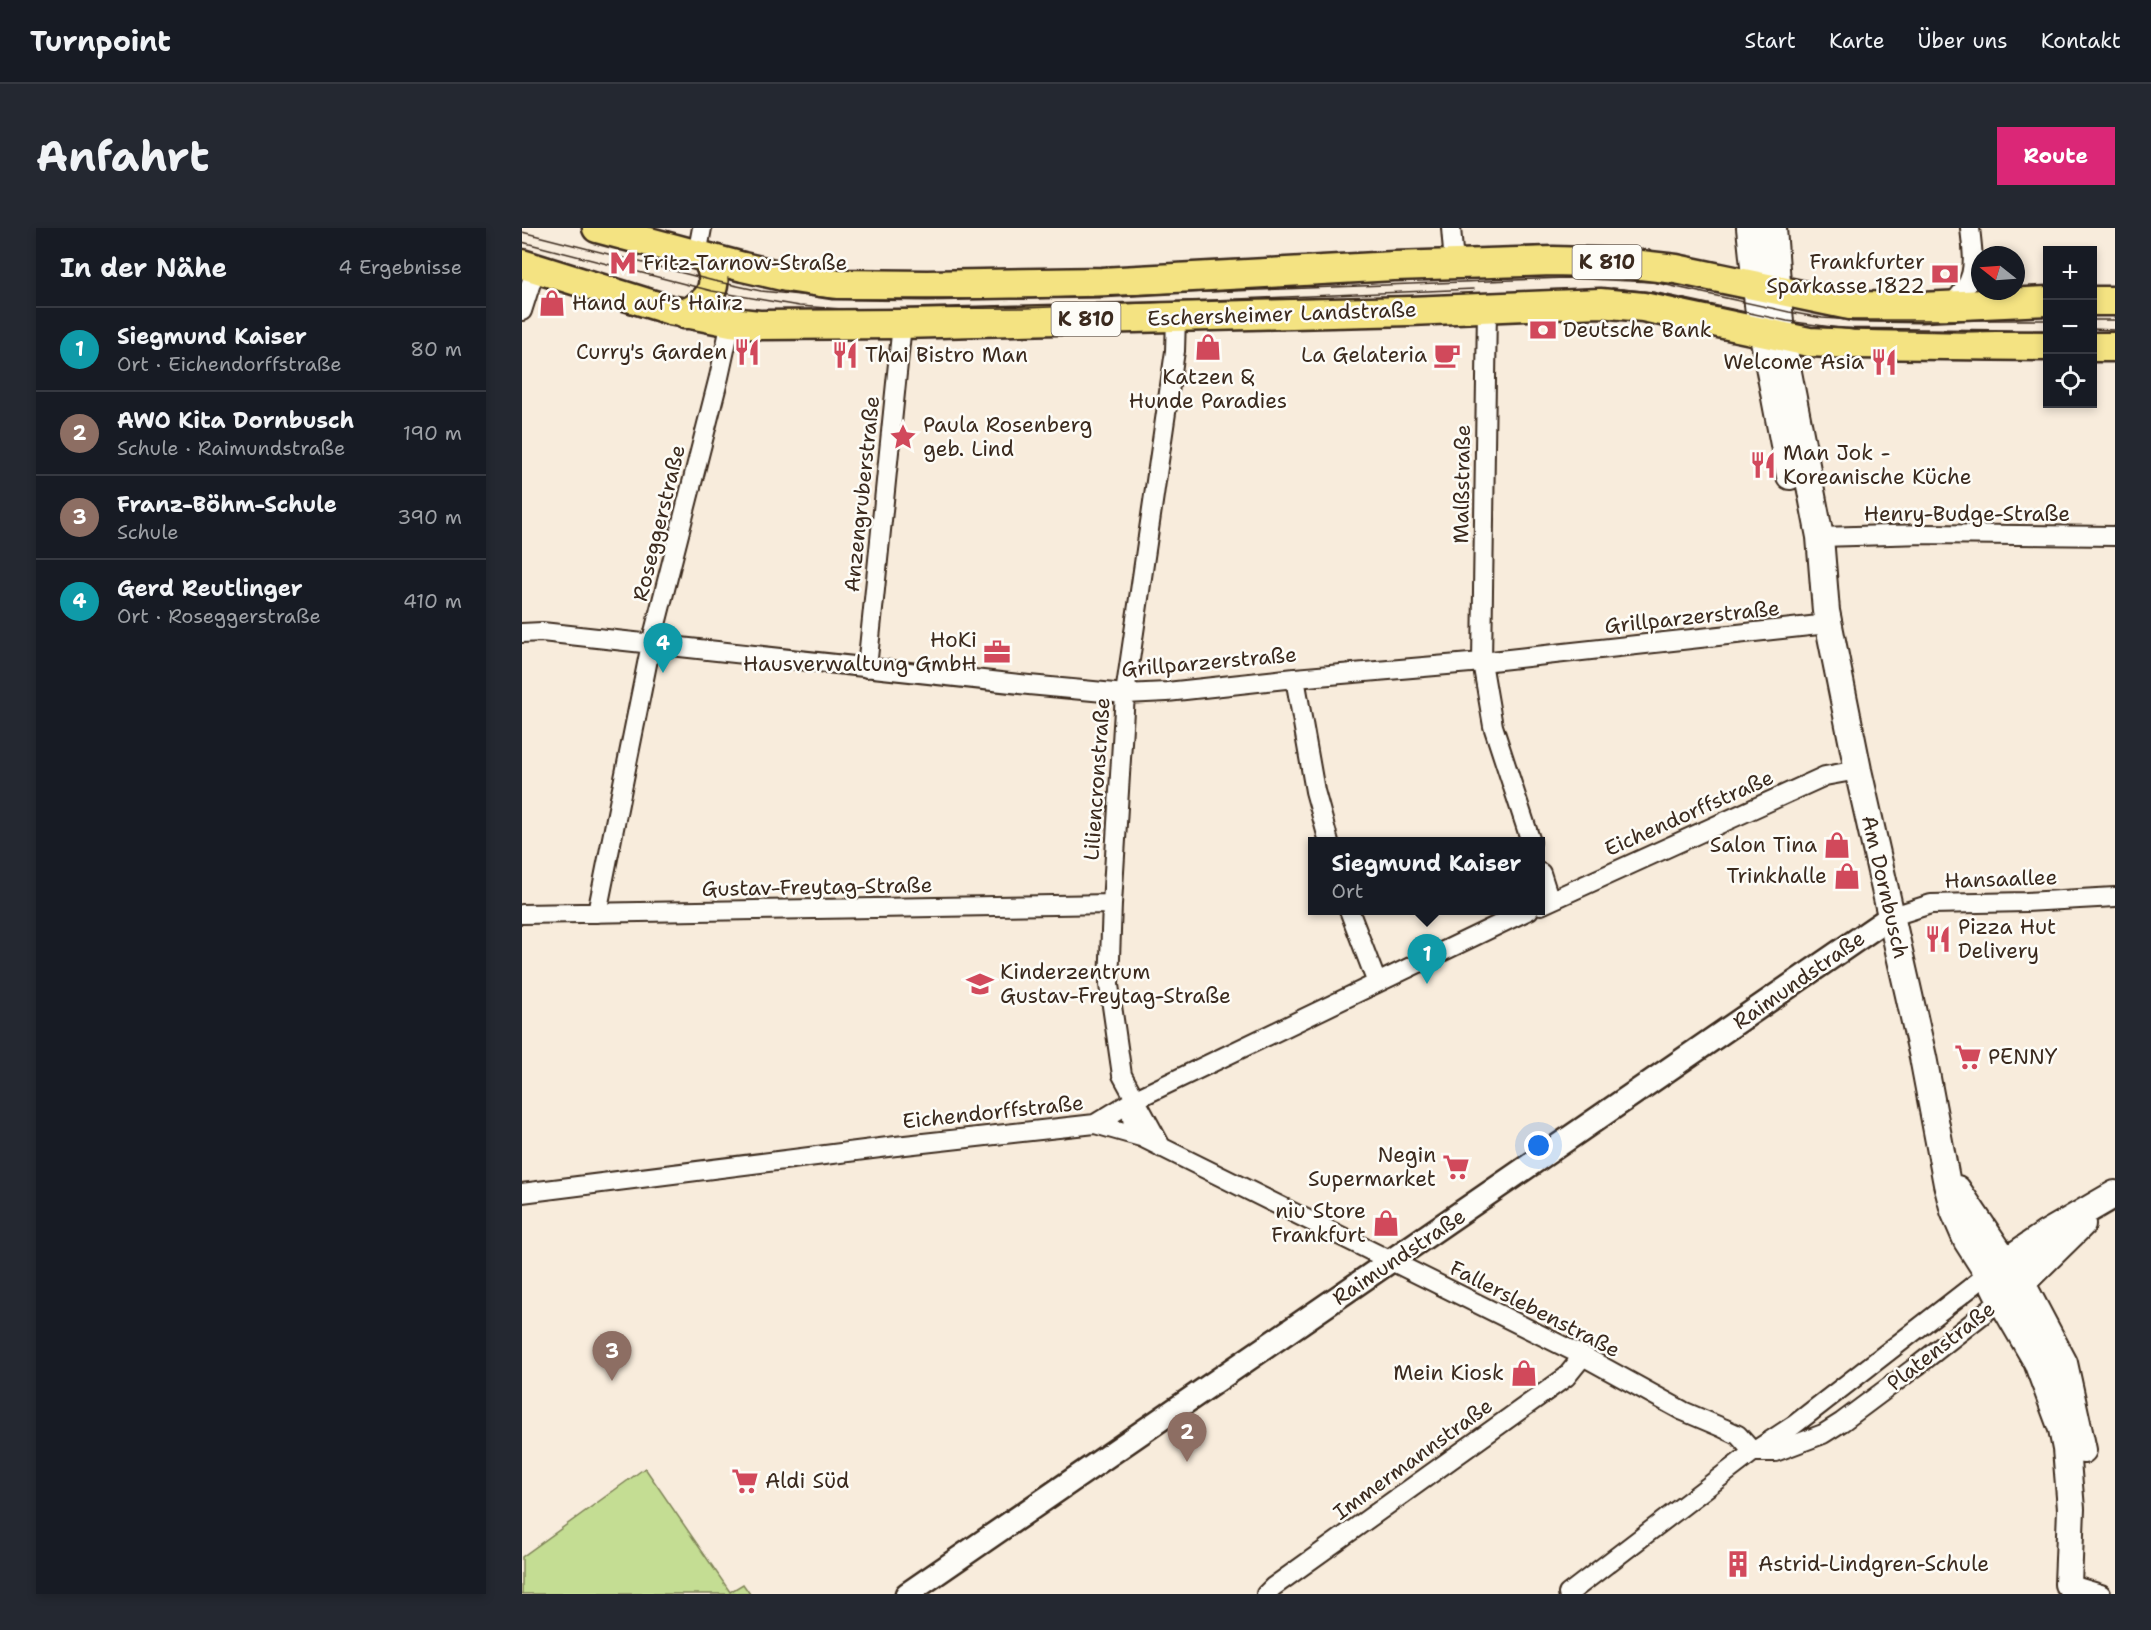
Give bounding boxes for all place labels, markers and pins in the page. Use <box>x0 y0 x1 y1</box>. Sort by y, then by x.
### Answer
metro station icon: Fritz-Tarnow-Straße <box>608 248 638 278</box>
place label: Frankfurter Sparkasse 1822 <box>1766 248 1925 300</box>
place label: Fritz-Tarnow-Straße <box>643 249 847 277</box>
bank icon: Frankfurter Sparkasse 1822 <box>1930 259 1960 289</box>
shop icon: Hand auf's Hairz <box>537 288 567 318</box>
place label: Hand auf's Hairz <box>572 289 744 317</box>
bank icon: Deutsche Bank <box>1528 315 1558 345</box>
place label: Deutsche Bank <box>1563 316 1712 344</box>
shop icon: Katzen & Hunde Paradies <box>1193 332 1223 362</box>
restaurant icon: Curry's Garden <box>732 337 762 367</box>
place label: Curry's Garden <box>576 338 727 366</box>
restaurant icon: Thai Bistro Man <box>830 340 860 370</box>
cafe icon: La Gelateria <box>1432 340 1462 370</box>
place label: Thai Bistro Man <box>865 341 1028 369</box>
place label: La Gelateria <box>1301 341 1427 369</box>
restaurant icon: Welcome Asia <box>1869 347 1899 377</box>
place label: Welcome Asia <box>1723 348 1864 376</box>
place label: Katzen & Hunde Paradies <box>1129 363 1287 415</box>
place label: Paula Rosenberg geb. Lind <box>923 411 1092 463</box>
place icon: Paula Rosenberg geb. Lind <box>888 422 918 452</box>
place label: Man Jok - Koreanische Küche <box>1783 439 1972 491</box>
restaurant icon: Man Jok - Koreanische Küche <box>1748 450 1778 480</box>
pin: 4 <box>644 624 682 673</box>
place label: HoKi Hausverwaltung GmbH <box>743 626 977 678</box>
office icon: HoKi Hausverwaltung GmbH <box>982 637 1012 667</box>
shop icon: Salon Tina <box>1822 830 1852 860</box>
place label: Salon Tina <box>1710 831 1817 859</box>
shop icon: Trinkhalle <box>1832 861 1862 891</box>
place label: Trinkhalle <box>1726 862 1827 890</box>
place label: Pizza Hut Delivery <box>1958 913 2056 965</box>
restaurant icon: Pizza Hut Delivery <box>1923 924 1953 954</box>
pin: 1 <box>1408 934 1446 984</box>
place label: Kinderzentrum Gustav-Freytag-Straße <box>1000 958 1231 1010</box>
school or university icon: Kinderzentrum Gustav-Freytag-Straße <box>965 969 995 999</box>
supermarket icon: PENNY <box>1953 1042 1983 1072</box>
place label: PENNY <box>1988 1043 2058 1071</box>
place label: Negin Supermarket <box>1308 1141 1436 1193</box>
supermarket icon: Negin Supermarket <box>1441 1152 1471 1182</box>
place label: niu Store Frankfurt <box>1271 1197 1366 1249</box>
shop icon: niu Store Frankfurt <box>1371 1208 1401 1238</box>
pin: 3 <box>592 1332 632 1381</box>
shop icon: Mein Kiosk <box>1509 1358 1539 1388</box>
place label: Mein Kiosk <box>1393 1359 1504 1387</box>
pin: 2 <box>1168 1412 1206 1462</box>
supermarket icon: Aldi Süd <box>730 1466 760 1496</box>
place label: Aldi Süd <box>765 1467 849 1495</box>
building icon: Astrid-Lindgren-Schule <box>1723 1549 1753 1579</box>
place label: Astrid-Lindgren-Schule <box>1758 1550 1989 1578</box>

